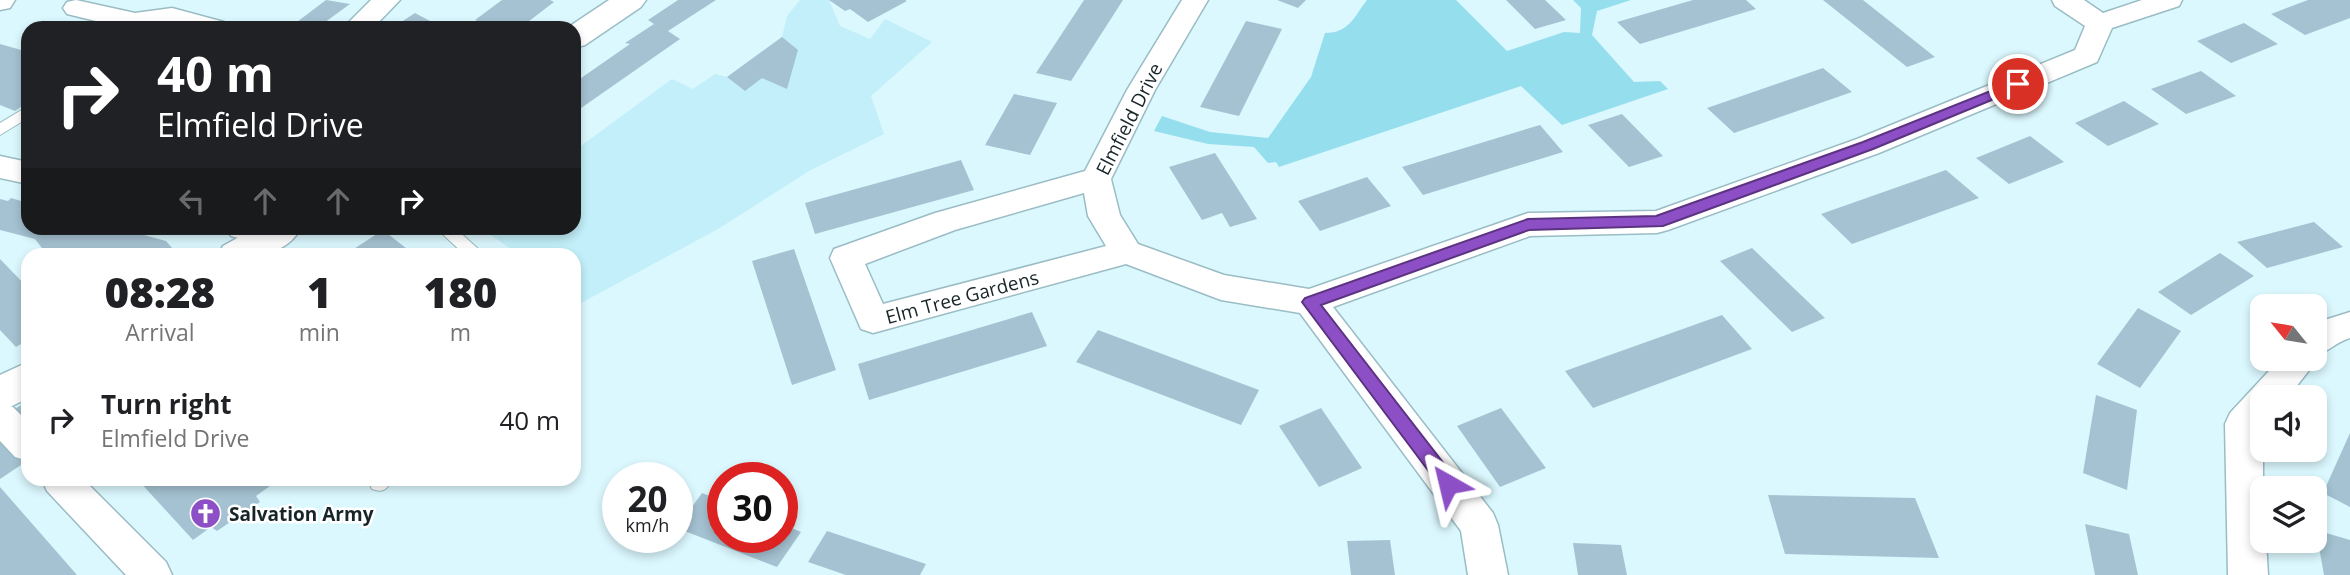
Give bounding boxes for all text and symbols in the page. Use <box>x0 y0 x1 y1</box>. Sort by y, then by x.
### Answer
text: 40 m <box>157 40 274 106</box>
icon: right <box>42 49 133 140</box>
pin <box>1988 54 2048 114</box>
street label: Elmfield Drive <box>1090 58 1168 180</box>
icon: arrive <box>1999 65 2037 103</box>
text: Elmfield Drive <box>157 103 364 146</box>
icon: left <box>173 182 211 220</box>
icon: ahead <box>246 182 284 220</box>
icon: ahead <box>319 182 357 220</box>
icon: right <box>392 182 430 220</box>
text: 08:28 <box>105 263 215 320</box>
text: 1 <box>307 263 332 320</box>
text: 180 <box>424 263 497 320</box>
street label: Elm Tree Gardens <box>883 264 1041 330</box>
north arrow <box>2250 294 2328 371</box>
map controls <box>2250 294 2327 553</box>
text: Arrival <box>125 316 195 348</box>
text: min <box>299 316 340 348</box>
text: m <box>450 316 471 348</box>
button: sound <box>2250 385 2327 462</box>
text: Turn right <box>101 386 232 422</box>
icon: right <box>42 401 80 439</box>
text: 40 m <box>499 402 560 438</box>
text: Elmfield Drive <box>101 422 250 454</box>
position arrow <box>1411 447 1485 521</box>
speed limit sign: 30 <box>707 462 798 553</box>
text: 20 <box>627 475 668 522</box>
button: layers <box>2250 476 2327 553</box>
church icon: Salvation Army <box>189 497 223 531</box>
place label: Salvation Army <box>229 501 374 527</box>
text: km/h <box>626 513 669 537</box>

